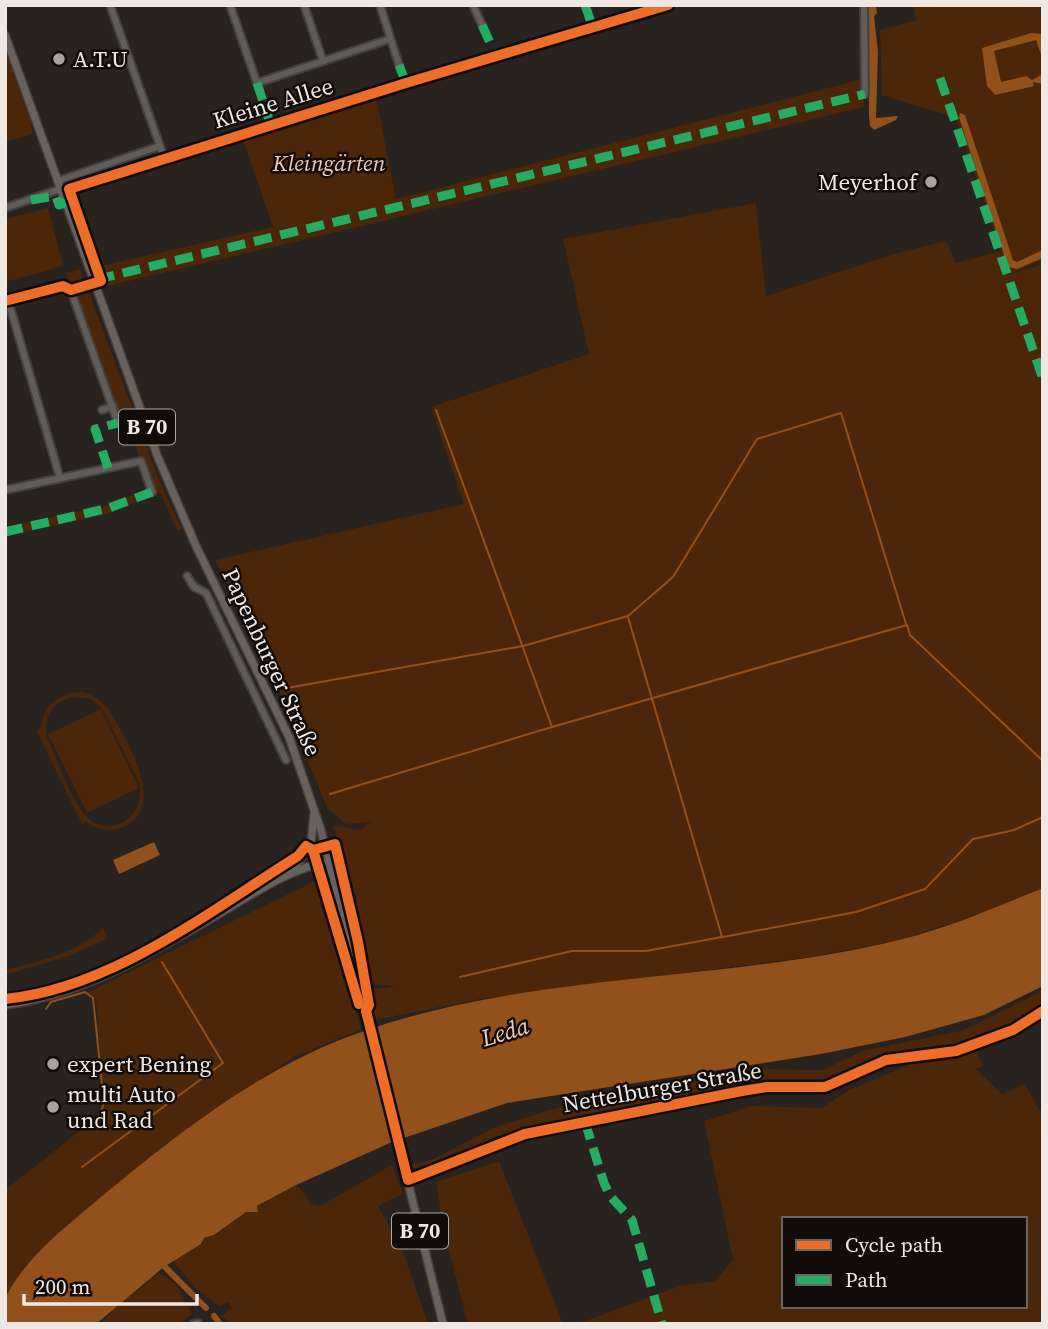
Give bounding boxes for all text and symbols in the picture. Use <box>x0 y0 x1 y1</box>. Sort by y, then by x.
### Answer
place label: A.T.U <box>73 43 128 75</box>
marker: A.T.U <box>51 51 67 67</box>
street label: Kleine Allee <box>209 70 337 136</box>
park label: Kleingärten <box>272 147 385 179</box>
place label: Meyerhof <box>818 166 919 198</box>
marker: Meyerhof <box>923 174 939 190</box>
road number: B 70 <box>119 410 175 444</box>
street label: Papenburger Straße <box>214 563 330 761</box>
water label: Leda <box>476 1009 533 1055</box>
place label: expert Bening <box>67 1048 211 1080</box>
street label: Nettelburger Straße <box>560 1054 764 1120</box>
marker: expert Bening <box>45 1056 61 1072</box>
place label: multi Auto und Rad <box>67 1078 176 1136</box>
marker: multi Auto und Rad <box>45 1099 61 1115</box>
road number: B 70 <box>392 1214 448 1248</box>
legend <box>782 1217 1027 1308</box>
text: Cycle path <box>845 1230 943 1259</box>
scale bar <box>24 1262 198 1306</box>
text: Path <box>845 1265 888 1294</box>
text: 200 m <box>35 1272 90 1301</box>

